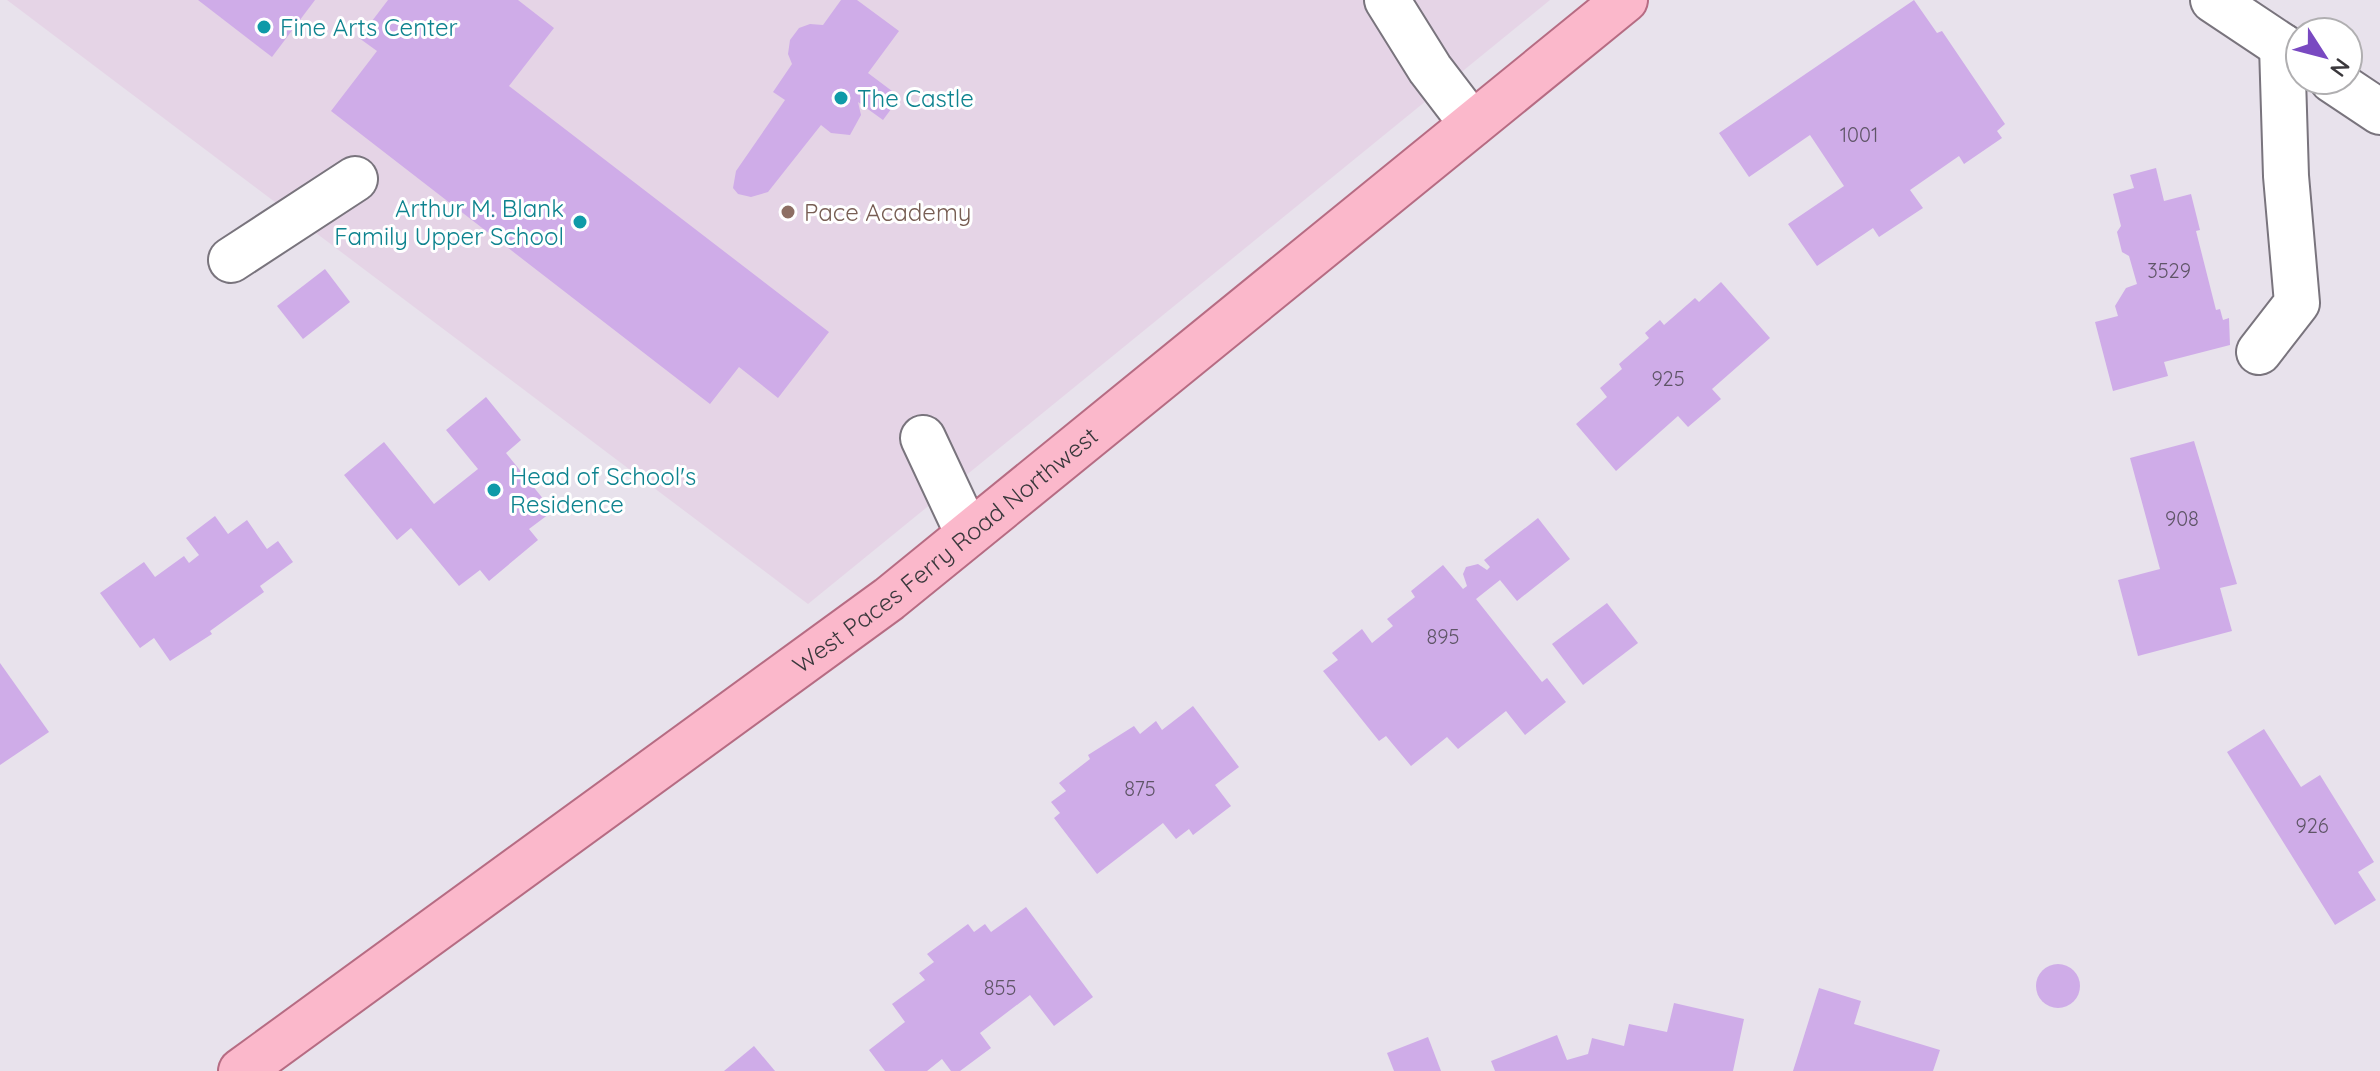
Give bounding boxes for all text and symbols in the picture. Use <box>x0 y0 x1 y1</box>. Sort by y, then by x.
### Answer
place label: Fine Arts Center <box>280 12 458 42</box>
north arrow <box>2284 16 2364 96</box>
marker: Fine Arts Center <box>255 18 273 36</box>
text: N <box>2324 53 2356 83</box>
place label: The Castle <box>857 83 974 113</box>
marker: The Castle <box>832 89 850 107</box>
house number: 1001 <box>1840 122 1878 147</box>
place label: Arthur M. Blank Family Upper School <box>334 193 564 251</box>
place label: Pace Academy <box>804 197 971 227</box>
marker: Pace Academy <box>779 203 797 221</box>
marker: Arthur M. Blank Family Upper School <box>571 213 589 231</box>
house number: 3529 <box>2147 258 2191 283</box>
house number: 925 <box>1651 366 1685 391</box>
street label: West Paces Ferry Road Northwest <box>786 420 1104 679</box>
place label: Head of School's Residence <box>510 461 696 519</box>
marker: Head of School's Residence <box>485 481 503 499</box>
house number: 908 <box>2165 506 2199 531</box>
house number: 895 <box>1427 624 1459 649</box>
house number: 875 <box>1124 776 1156 801</box>
house number: 926 <box>2296 813 2329 838</box>
house number: 855 <box>984 975 1016 1000</box>

